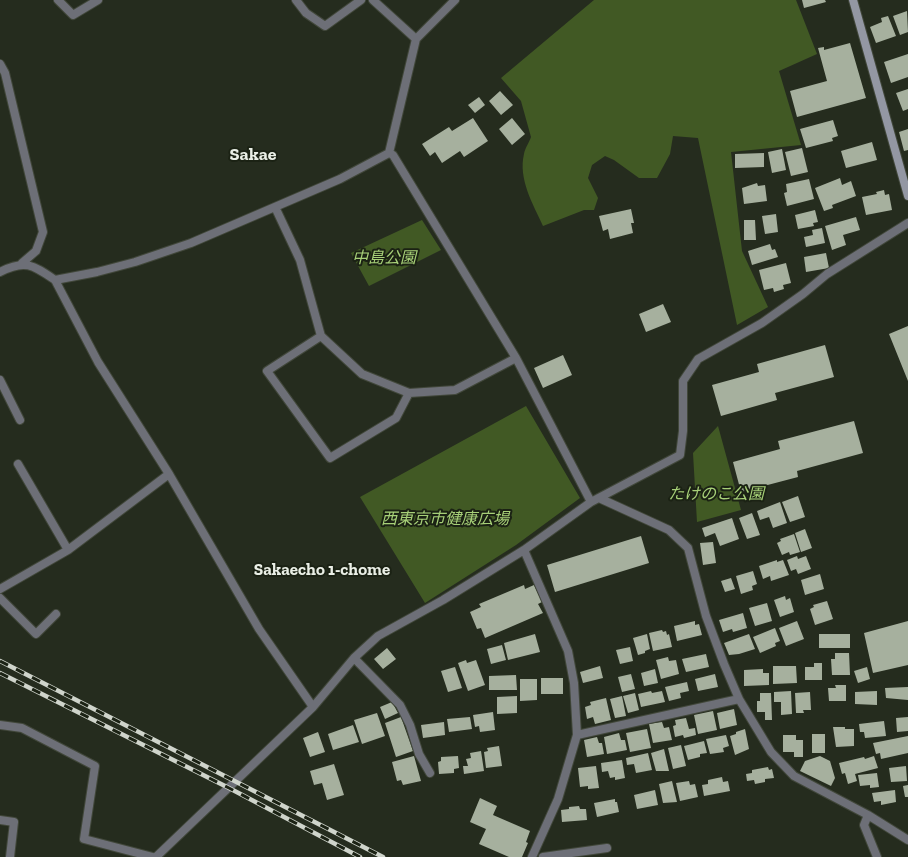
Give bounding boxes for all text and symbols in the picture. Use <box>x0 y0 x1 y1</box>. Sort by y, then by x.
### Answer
district label: Sakae <box>230 144 276 166</box>
park label: 中島公園 <box>352 248 416 268</box>
park label: たけのこ公園 <box>668 484 764 504</box>
park label: 西東京市健康広場 <box>381 509 509 529</box>
district label: Sakaecho 1-chome <box>254 560 390 580</box>

